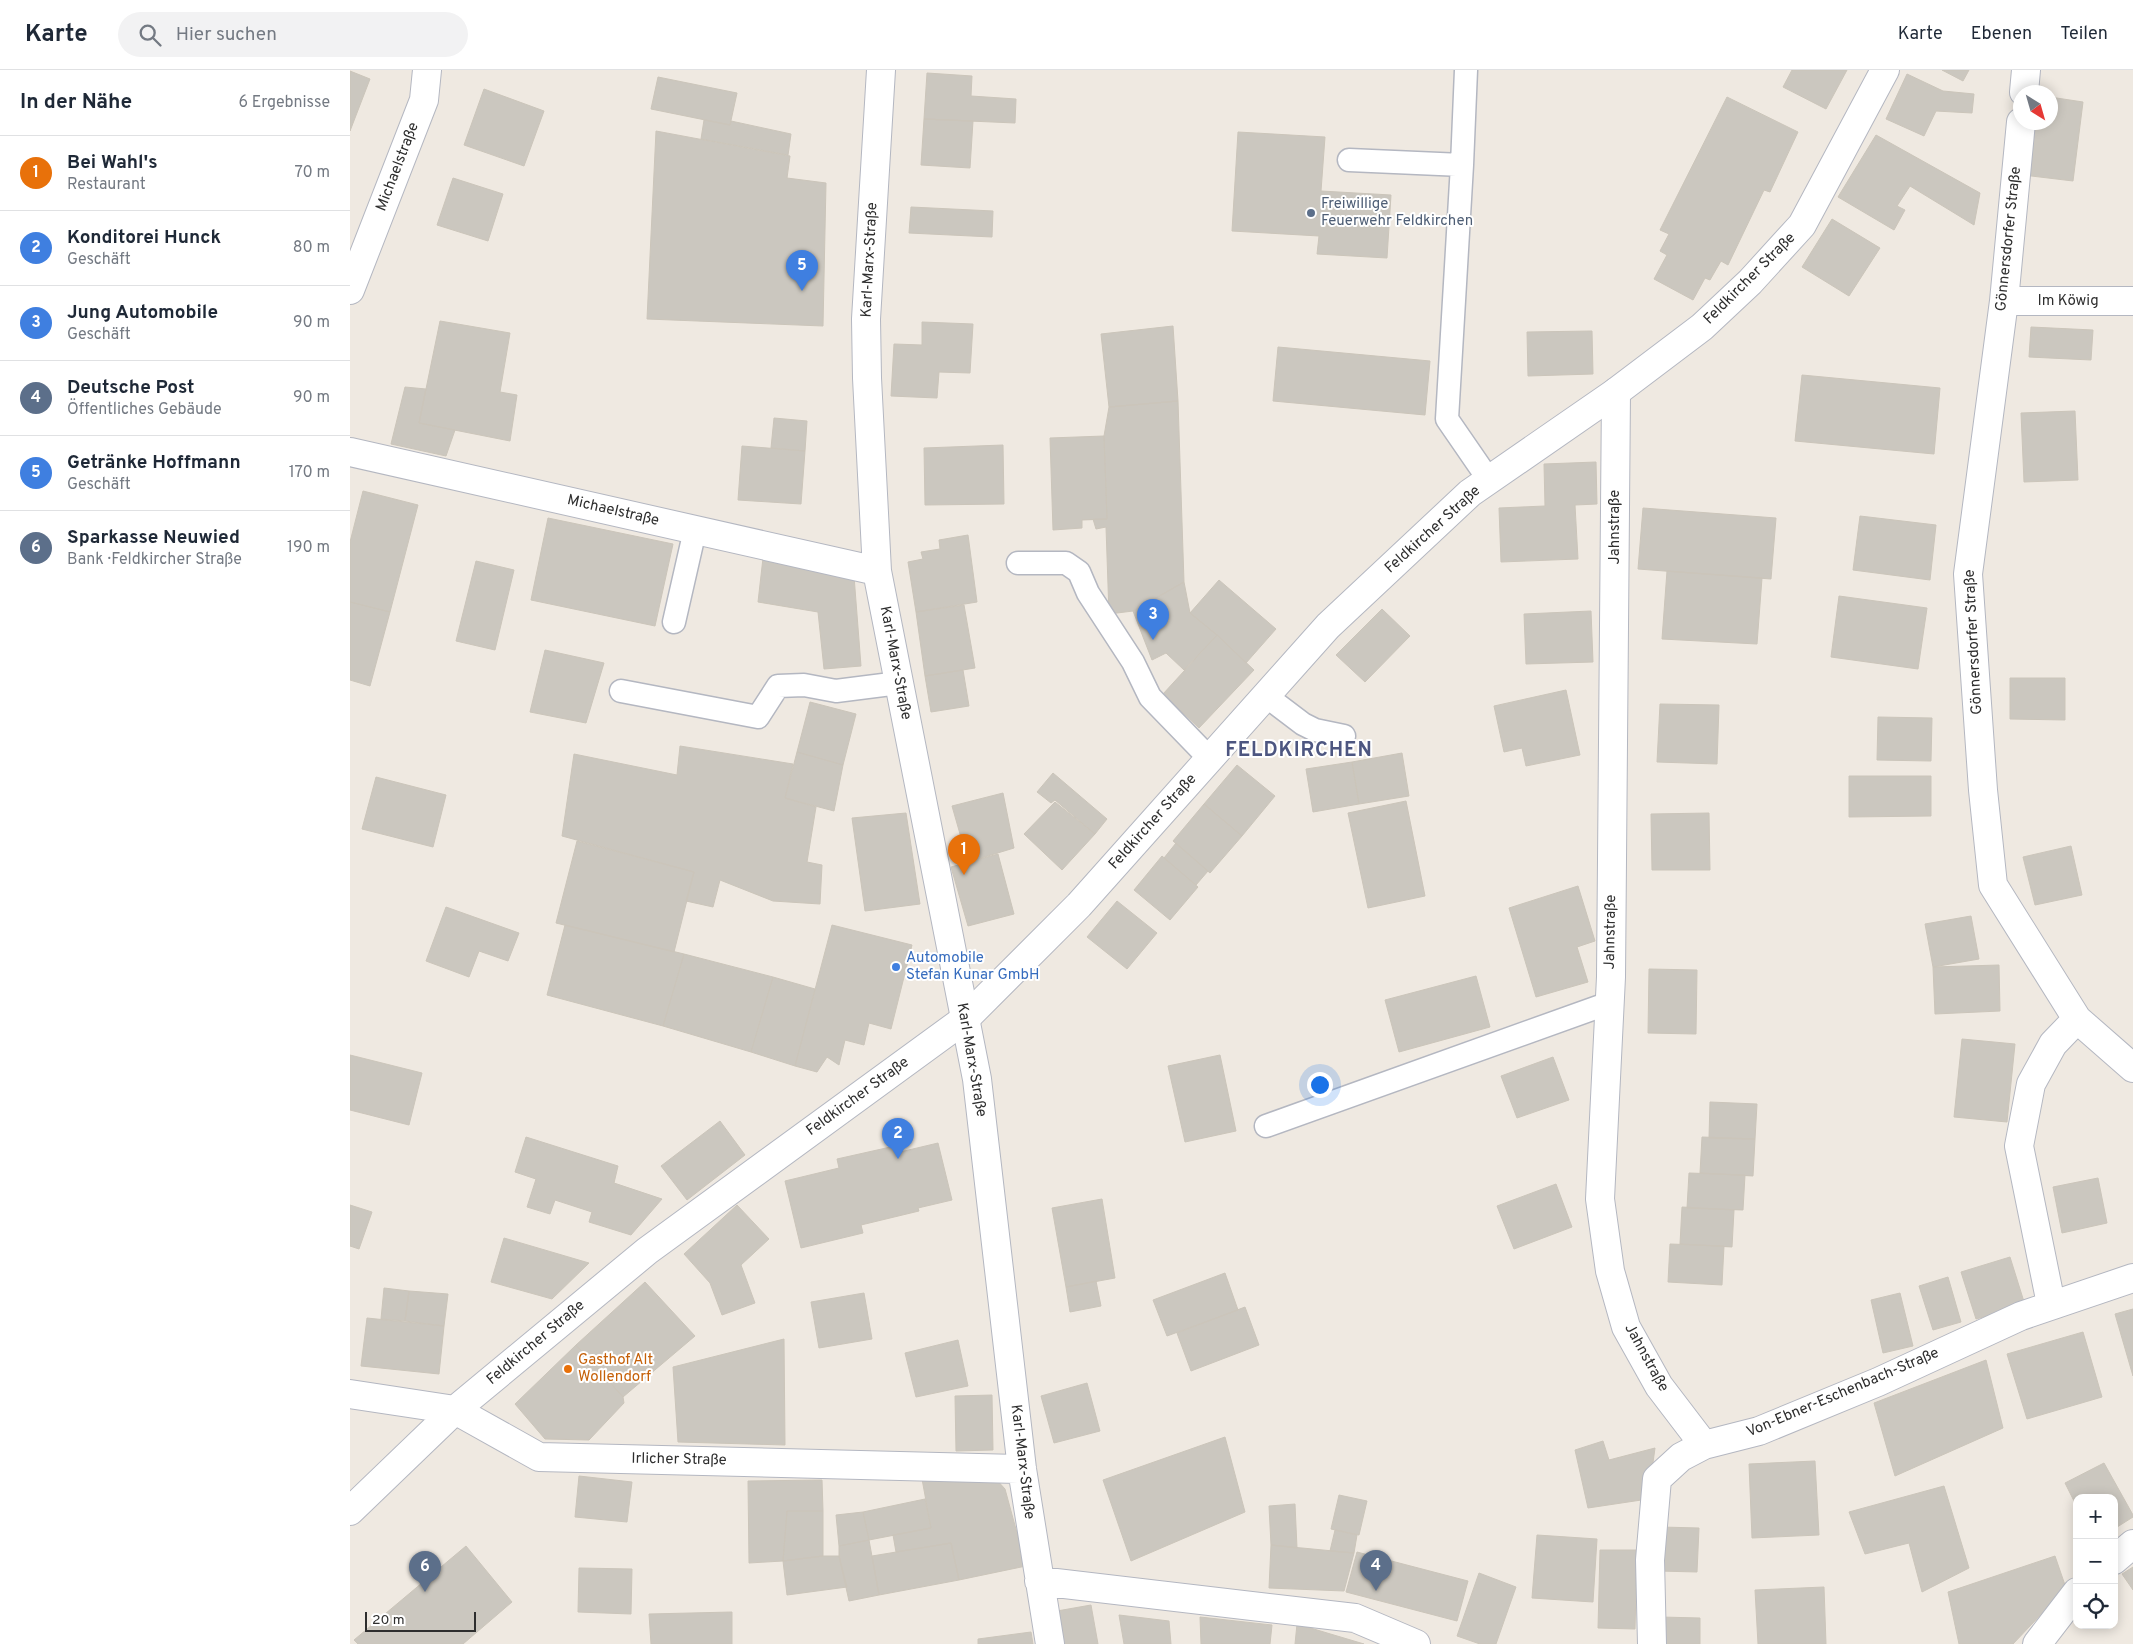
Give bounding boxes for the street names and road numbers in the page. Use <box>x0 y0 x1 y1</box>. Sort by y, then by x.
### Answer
street label: Michaelstraße <box>372 120 424 214</box>
street label: Gönnersdorfer Straße <box>1992 166 2026 312</box>
street label: Karl-Marx-Straße <box>857 202 883 318</box>
street label: Feldkircher Straße <box>1700 229 1800 329</box>
street label: Im Köwig <box>2037 292 2099 311</box>
street label: Feldkircher Straße <box>1381 482 1485 578</box>
street label: Jahnstraße <box>1606 490 1625 564</box>
street label: Michaelstraße <box>565 491 661 531</box>
street label: Gönnersdorfer Straße <box>1961 569 1987 715</box>
street label: Karl-Marx-Straße <box>875 604 915 722</box>
street label: Feldkircher Straße <box>1105 770 1201 874</box>
street label: Jahnstraße <box>1601 894 1621 970</box>
street label: Karl-Marx-Straße <box>952 1001 990 1119</box>
street label: Feldkircher Straße <box>803 1053 913 1141</box>
street label: Feldkircher Straße <box>483 1296 589 1390</box>
street label: Jahnstraße <box>1620 1321 1672 1395</box>
street label: Von-Ebner-Eschenbach-Straße <box>1744 1344 1942 1442</box>
street label: Karl-Marx-Straße <box>1006 1404 1038 1520</box>
street label: Irlicher Straße <box>631 1450 727 1470</box>

